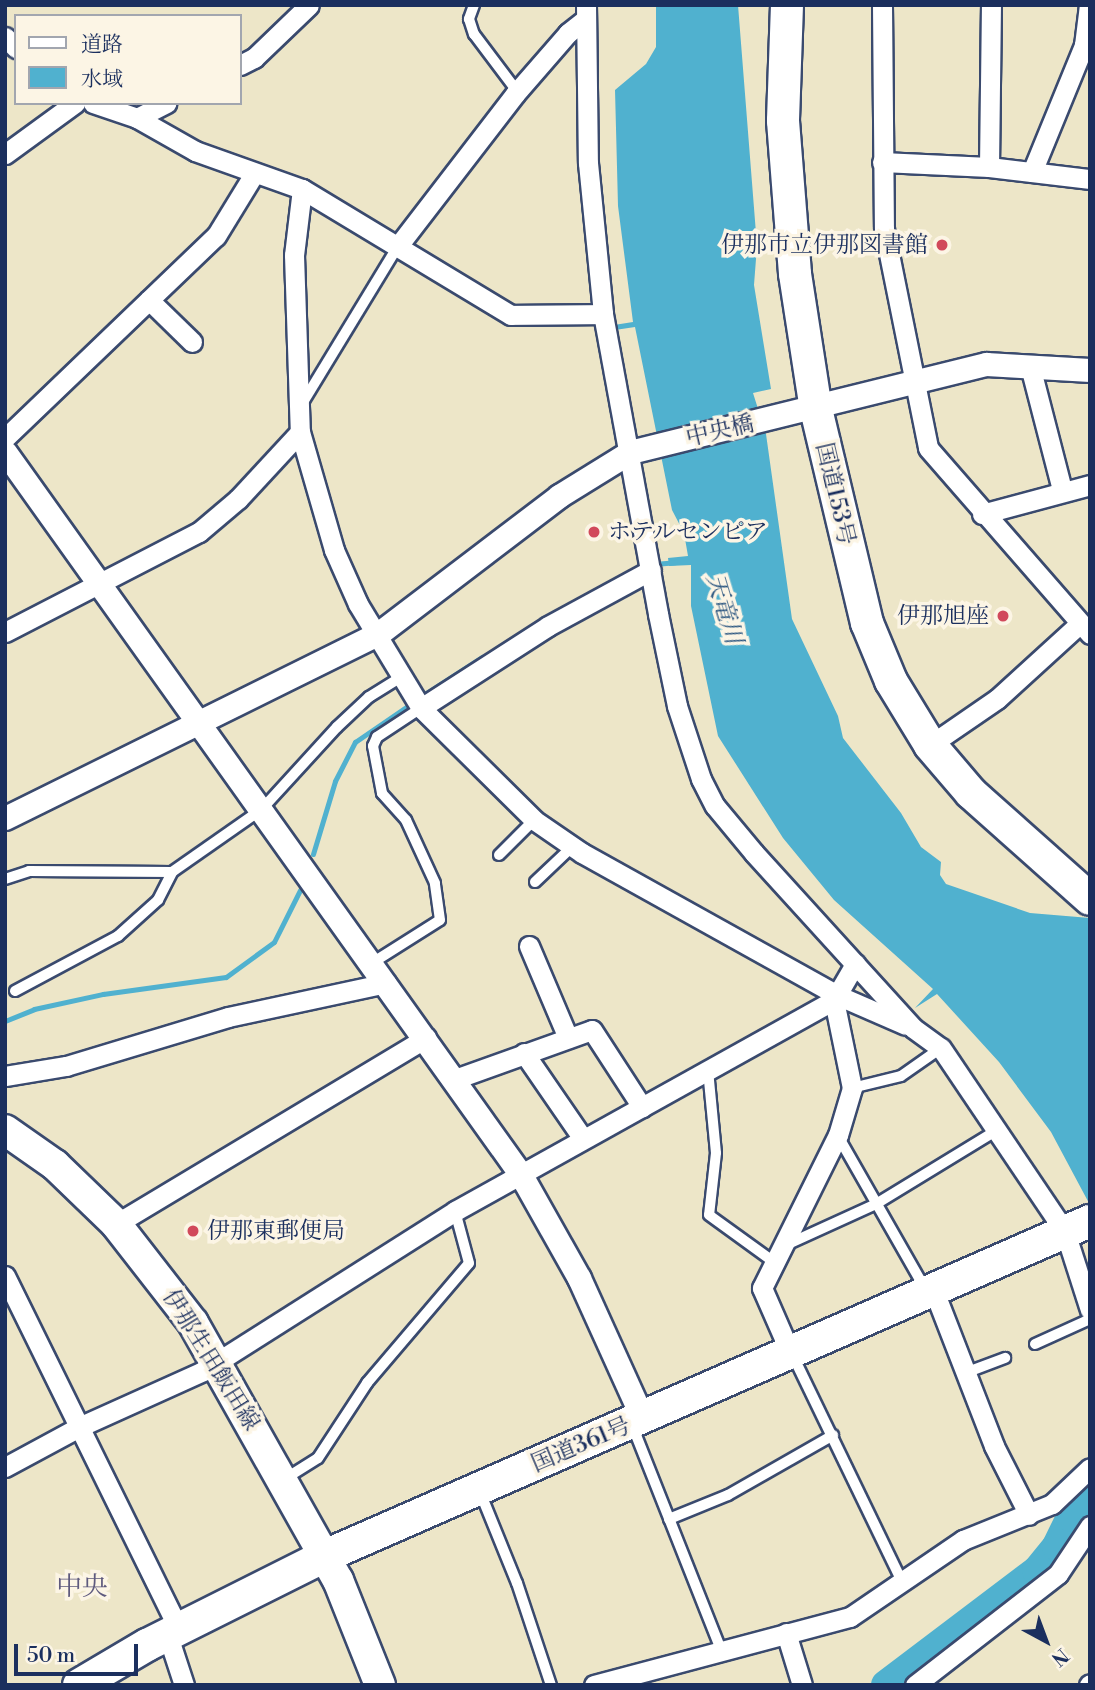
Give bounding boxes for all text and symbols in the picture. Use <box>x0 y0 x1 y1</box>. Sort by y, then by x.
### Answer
legend <box>14 14 242 105</box>
text: 道路 <box>81 32 123 58</box>
text: 水域 <box>81 67 123 93</box>
place label: 伊那市立伊那図書館 <box>721 231 928 259</box>
marker: 伊那市立伊那図書館 <box>934 237 950 253</box>
street label: 中央橋 <box>683 410 757 452</box>
street label: 国道153号 <box>810 440 860 548</box>
place label: ホテルセンピア <box>608 518 769 546</box>
marker: ホテルセンピア <box>586 524 602 540</box>
water label: 天竜川 <box>699 570 747 648</box>
place label: 伊那旭座 <box>897 602 989 630</box>
marker: 伊那旭座 <box>995 608 1011 624</box>
place label: 伊那東郵便局 <box>207 1217 345 1245</box>
marker: 伊那東郵便局 <box>185 1223 201 1239</box>
street label: 伊那生田飯田線 <box>157 1284 265 1436</box>
street label: 国道361号 <box>527 1412 635 1478</box>
district label: 中央 <box>56 1572 108 1604</box>
north arrow <box>1011 1606 1081 1676</box>
scale bar <box>18 1630 142 1674</box>
text: 50 m <box>27 1643 75 1669</box>
text: N <box>1046 1643 1073 1671</box>

